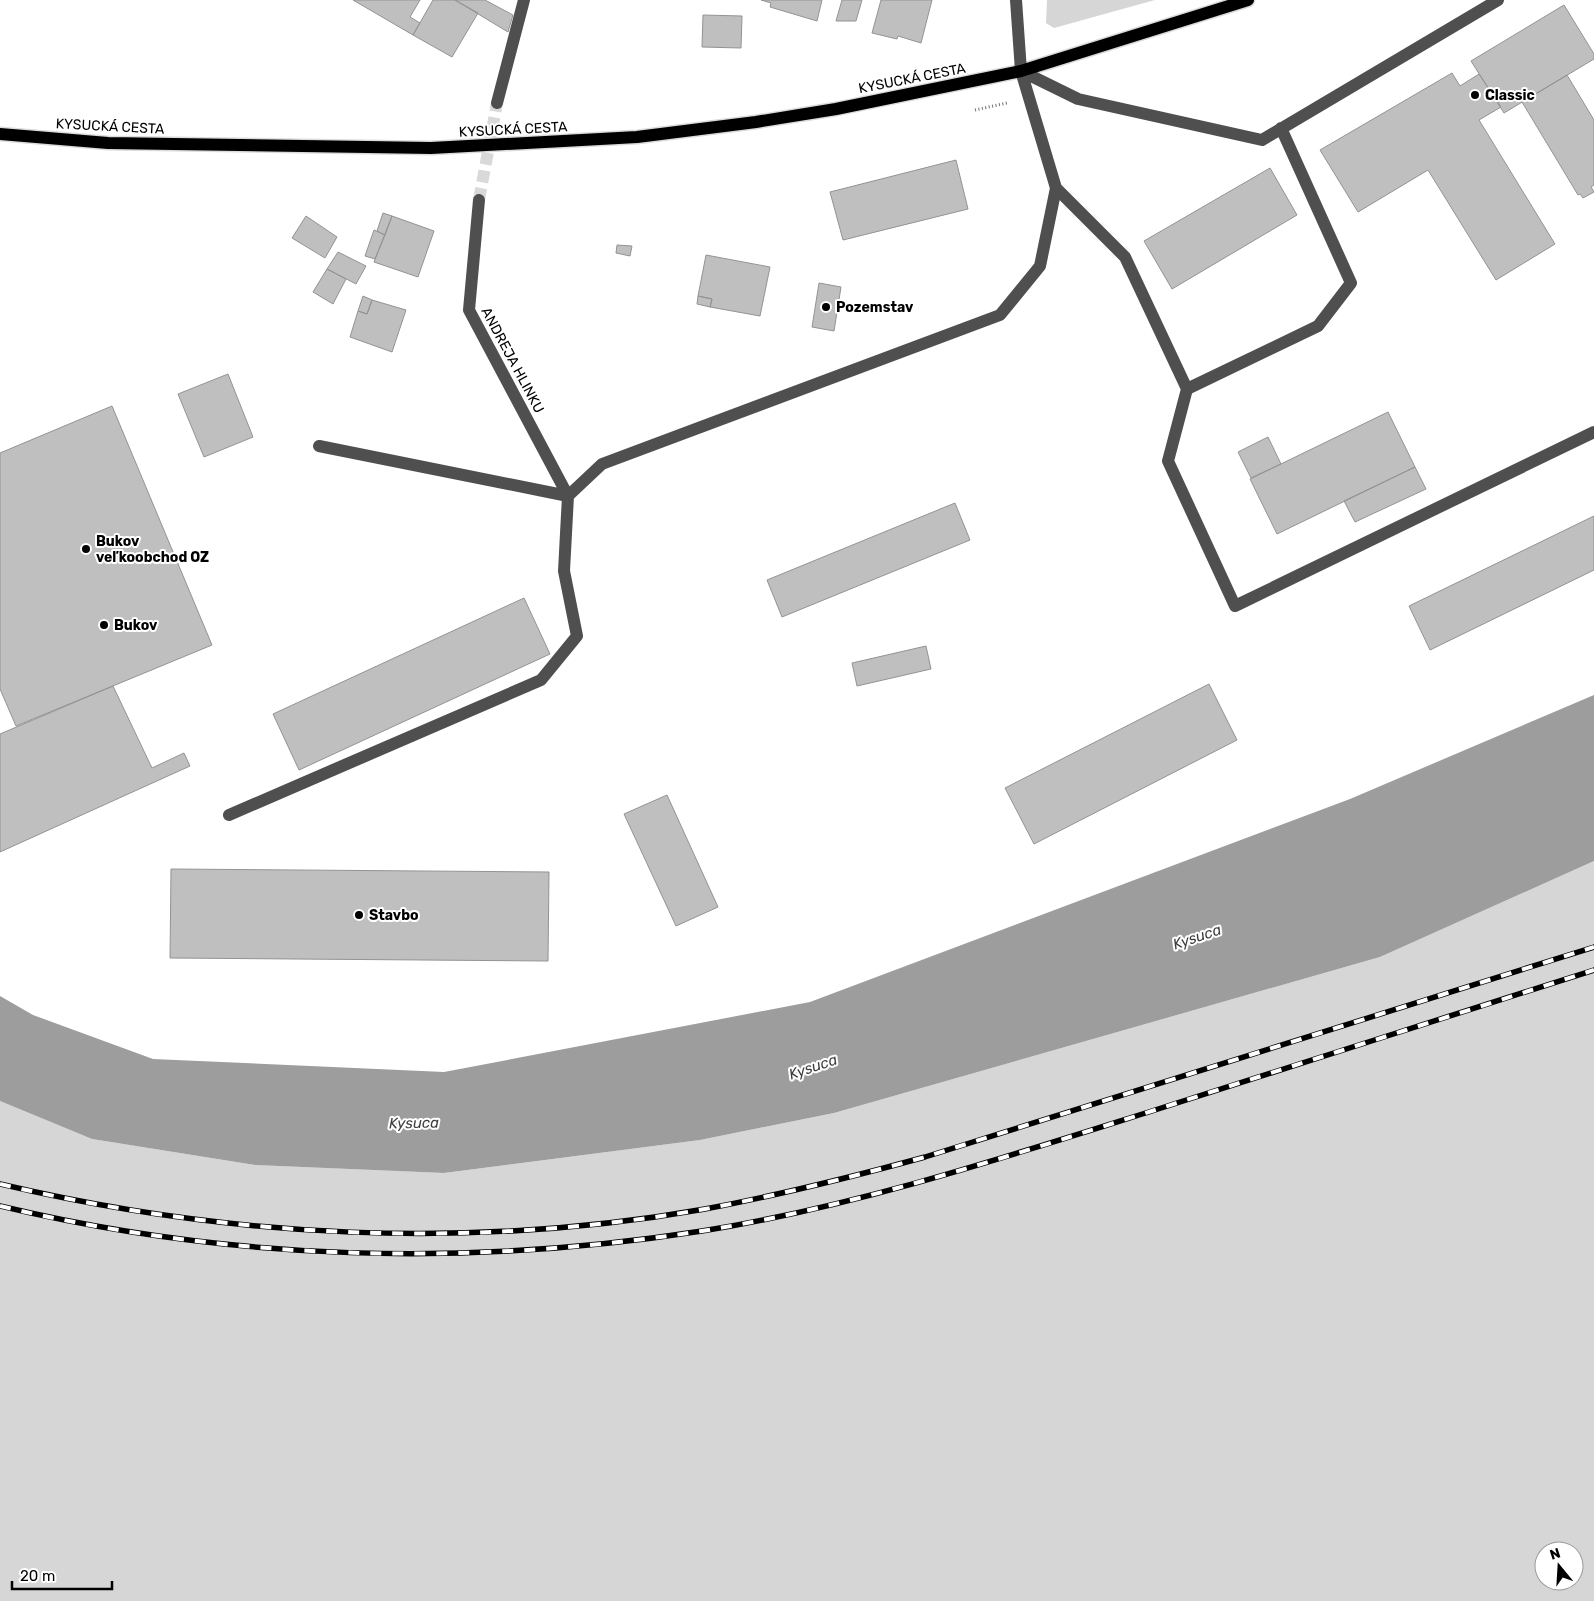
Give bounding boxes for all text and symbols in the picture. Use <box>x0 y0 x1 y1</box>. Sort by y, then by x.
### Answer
street label: KYSUCKÁ CESTA <box>857 59 968 97</box>
place label: Classic <box>1485 87 1535 104</box>
marker: Classic <box>1469 89 1481 101</box>
street label: KYSUCKÁ CESTA <box>55 114 165 138</box>
street label: KYSUCKÁ CESTA <box>458 117 568 141</box>
place label: Pozemstav <box>836 299 914 316</box>
marker: Pozemstav <box>820 301 832 313</box>
street label: ANDREJA HLINKU <box>478 305 548 416</box>
place label: Bukov veľkoobchod OZ <box>96 533 209 566</box>
marker: Bukov veľkoobchod OZ <box>80 543 92 555</box>
place label: Bukov <box>114 617 158 634</box>
marker: Bukov <box>98 619 110 631</box>
place label: Stavbo <box>369 907 419 924</box>
marker: Stavbo <box>353 909 365 921</box>
water label: Kysuca <box>1170 920 1224 954</box>
water label: Kysuca <box>786 1050 840 1084</box>
water label: Kysuca <box>389 1114 439 1132</box>
north arrow <box>1534 1541 1584 1591</box>
text: N <box>1548 1544 1563 1564</box>
scale bar <box>12 1558 112 1590</box>
text: 20 m <box>20 1567 55 1585</box>

